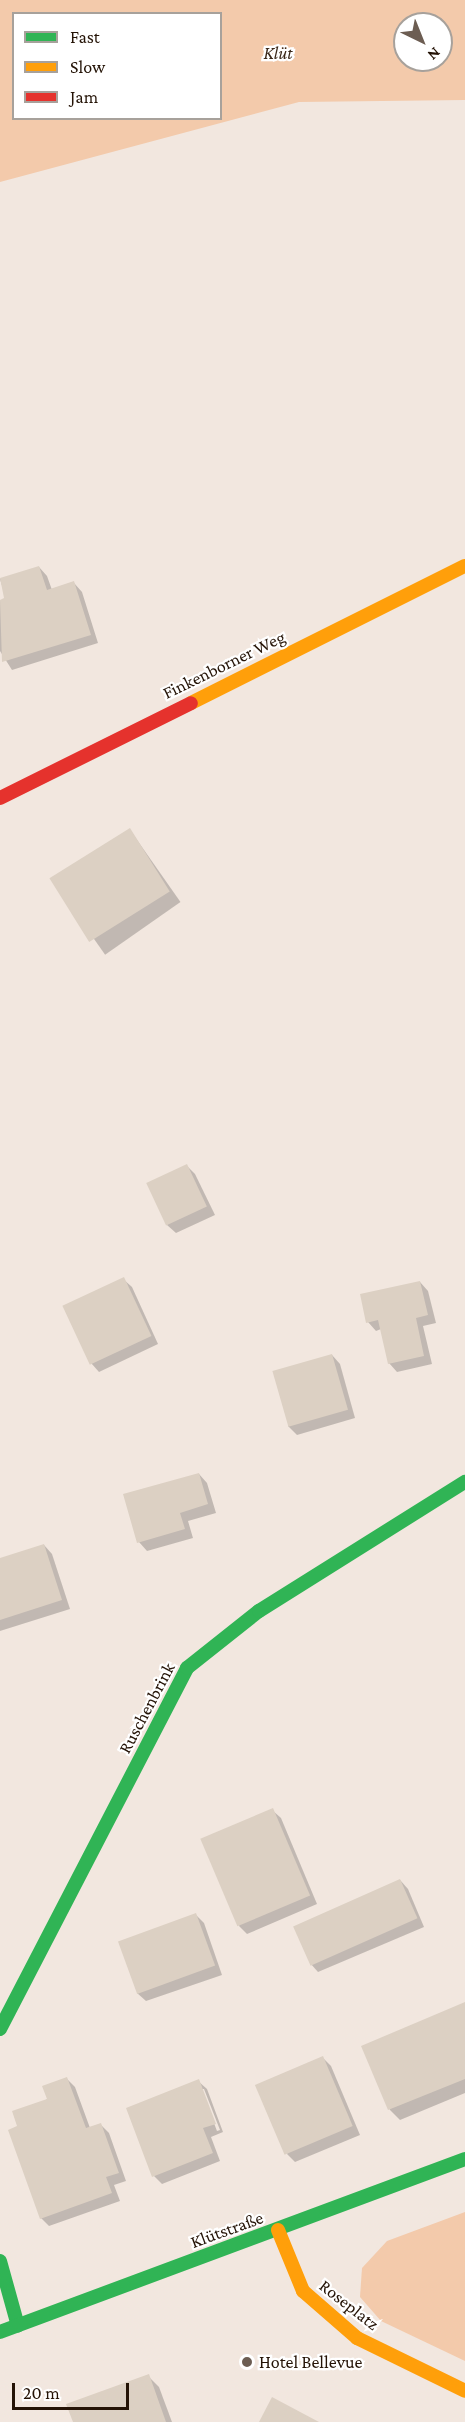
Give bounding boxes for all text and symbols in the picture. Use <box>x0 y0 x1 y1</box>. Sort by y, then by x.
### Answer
legend <box>12 12 222 120</box>
north arrow <box>393 12 453 72</box>
text: Fast <box>70 27 100 47</box>
park label: Klüt <box>263 42 293 64</box>
text: N <box>424 44 444 64</box>
text: Slow <box>70 57 105 77</box>
text: Jam <box>70 87 98 107</box>
street label: Finkenborner Weg <box>159 626 289 704</box>
street label: Ruschenbrink <box>114 1659 180 1757</box>
street label: Klütstraße <box>188 2207 266 2253</box>
street label: Roseplatz <box>315 2275 383 2335</box>
place label: Hotel Bellevue <box>259 2351 362 2373</box>
marker: Hotel Bellevue <box>240 2355 254 2369</box>
scale bar <box>15 2371 132 2409</box>
text: 20 m <box>23 2383 60 2403</box>

